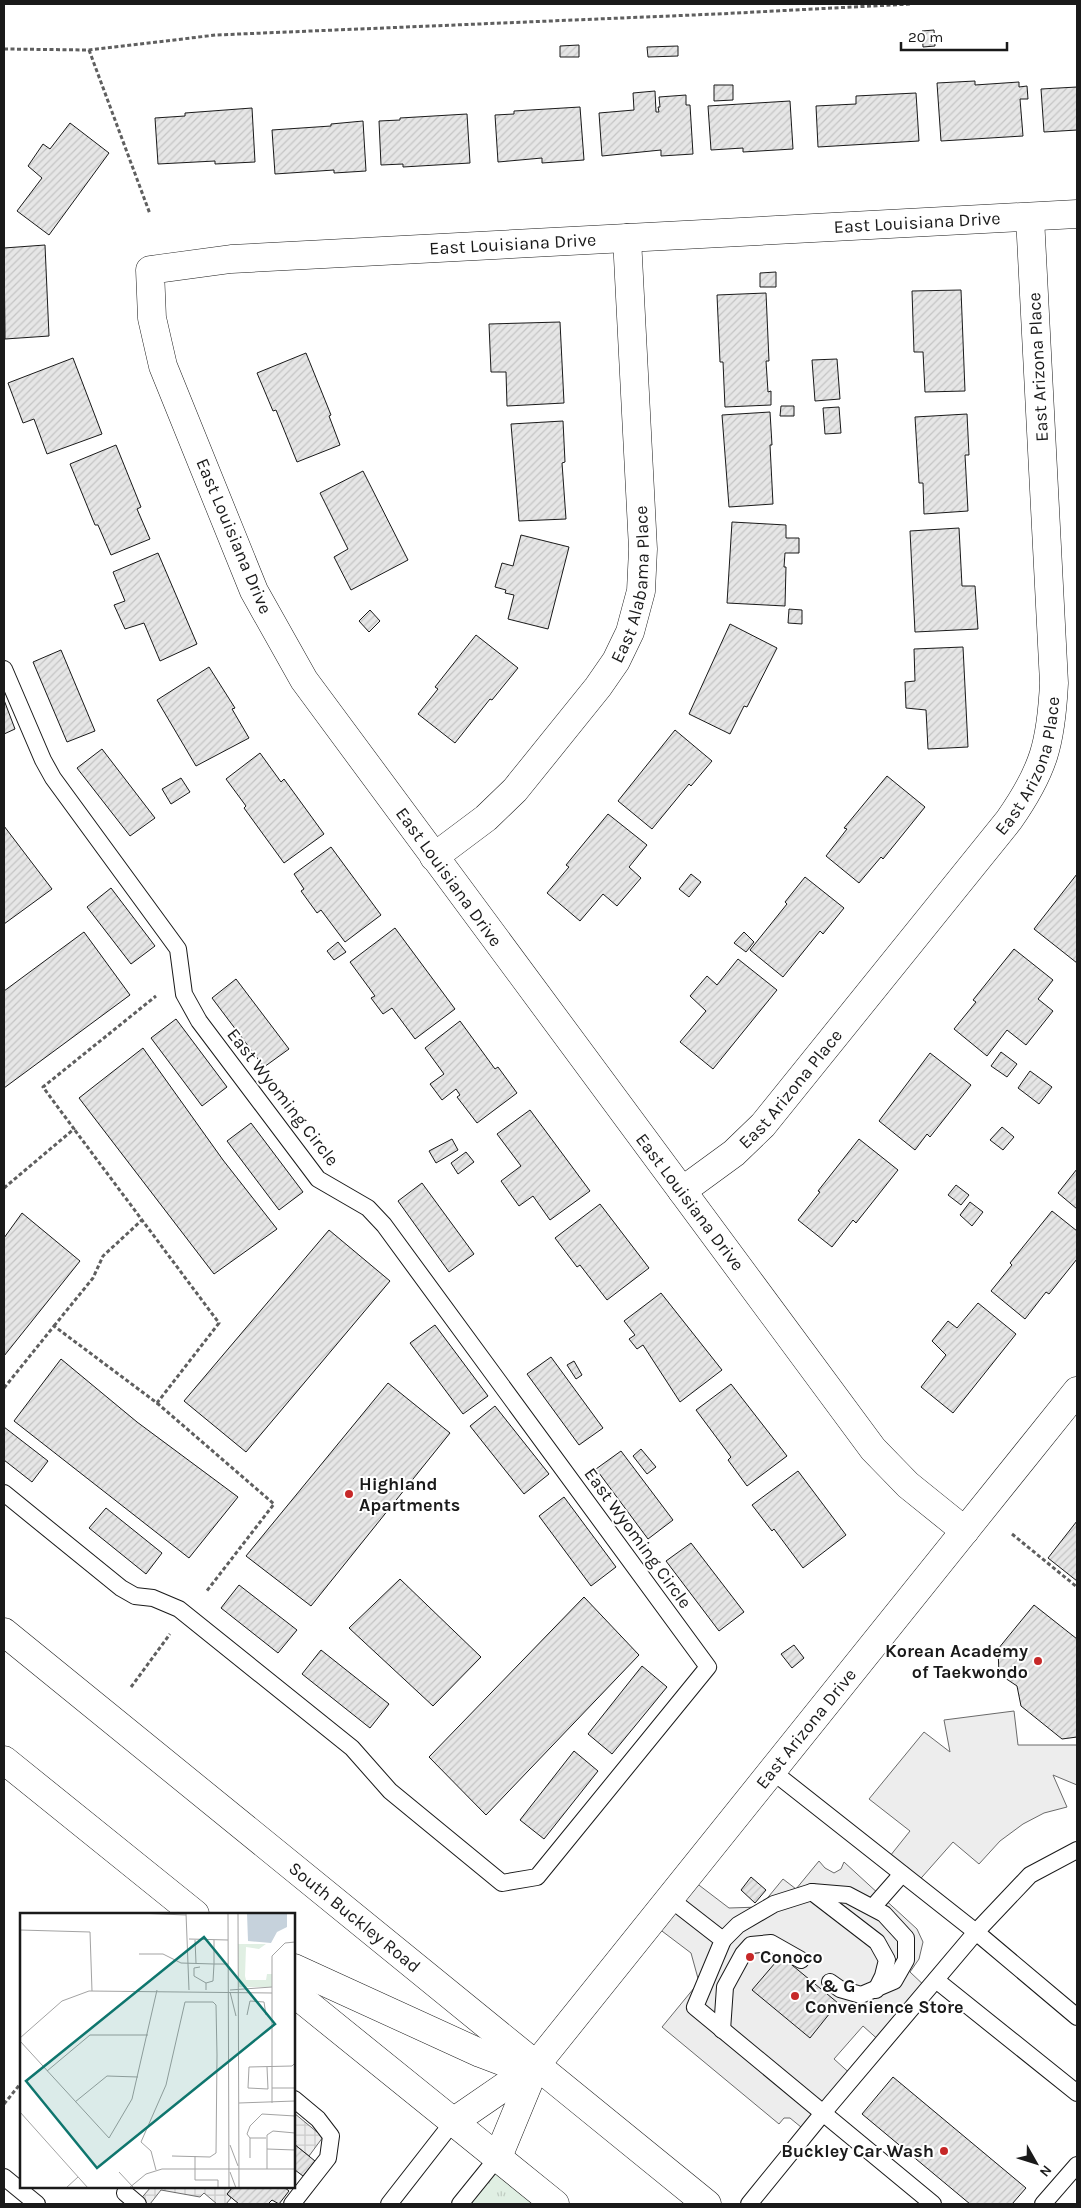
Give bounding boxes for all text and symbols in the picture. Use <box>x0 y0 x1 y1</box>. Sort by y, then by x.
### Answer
scale bar <box>901 20 1007 52</box>
text: 20 m <box>908 28 943 46</box>
street label: East Louisiana Drive <box>833 207 1001 238</box>
street label: East Louisiana Drive <box>429 229 597 259</box>
street label: East Arizona Place <box>1023 292 1053 442</box>
street label: East Louisiana Drive <box>191 455 277 617</box>
street label: East Alabama Place <box>606 505 654 666</box>
street label: East Arizona Place <box>990 696 1064 840</box>
street label: East Louisiana Drive <box>391 803 507 951</box>
street label: East Wyoming Circle <box>222 1024 344 1170</box>
street label: East Arizona Place <box>734 1025 847 1153</box>
street label: East Louisiana Drive <box>631 1129 749 1275</box>
street label: East Wyoming Circle <box>579 1463 697 1613</box>
place label: Highland Apartments <box>359 1473 460 1516</box>
marker: Highland Apartments <box>343 1488 355 1500</box>
place label: Korean Academy of Taekwondo <box>885 1640 1028 1683</box>
marker: Korean Academy of Taekwondo <box>1032 1655 1044 1667</box>
street label: East Arizona Drive <box>751 1664 861 1793</box>
street label: South Buckley Road <box>284 1857 425 1977</box>
inset map <box>20 1913 295 2188</box>
place label: Conoco <box>760 1946 823 1968</box>
marker: Conoco <box>744 1951 756 1963</box>
place label: K & G Convenience Store <box>805 1975 964 2018</box>
marker: K & G Convenience Store <box>789 1990 801 2002</box>
north arrow <box>1011 2138 1061 2188</box>
place label: Buckley Car Wash <box>781 2140 934 2162</box>
marker: Buckley Car Wash <box>938 2145 950 2157</box>
text: N <box>1036 2162 1055 2180</box>

